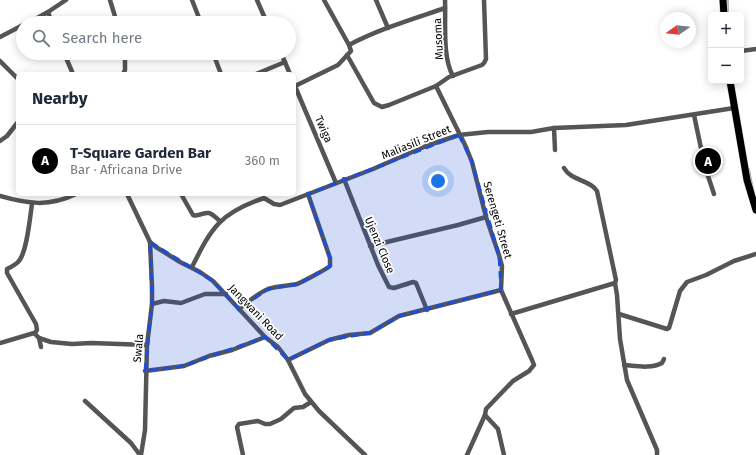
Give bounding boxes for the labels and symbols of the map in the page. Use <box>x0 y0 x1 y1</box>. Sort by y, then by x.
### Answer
north arrow <box>660 12 696 48</box>
street label: Musoma <box>431 18 446 60</box>
street label: Twiga <box>312 114 335 145</box>
street label: Maliasili Street <box>379 123 453 162</box>
pin: A <box>695 146 721 176</box>
your location <box>428 171 448 191</box>
street label: Serengeti Street <box>480 180 515 260</box>
street label: Ujenzi Close <box>362 215 397 276</box>
street label: Jangwani Road <box>226 282 286 343</box>
street label: Swala <box>131 333 146 363</box>

